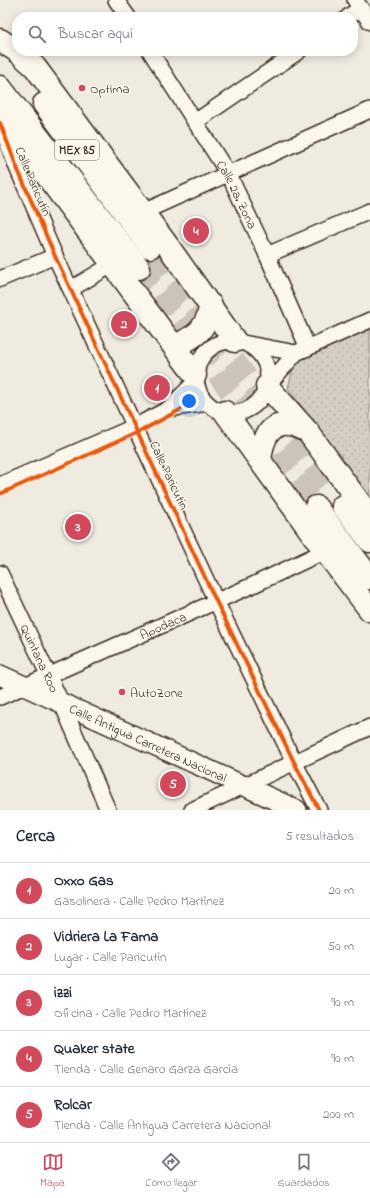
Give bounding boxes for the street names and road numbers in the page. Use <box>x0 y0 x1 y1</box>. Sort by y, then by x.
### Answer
road number: MEX 85 <box>55 140 99 160</box>
street label: Calle Paricutín <box>9 144 56 219</box>
street label: Calle 2a. Zona <box>211 157 261 232</box>
street label: Calle Paricutín <box>144 438 193 513</box>
street label: Apodaca <box>137 608 190 645</box>
street label: Quintana Roo <box>15 621 63 696</box>
street label: Calle Antigua Carretera Nacional <box>66 700 230 788</box>

